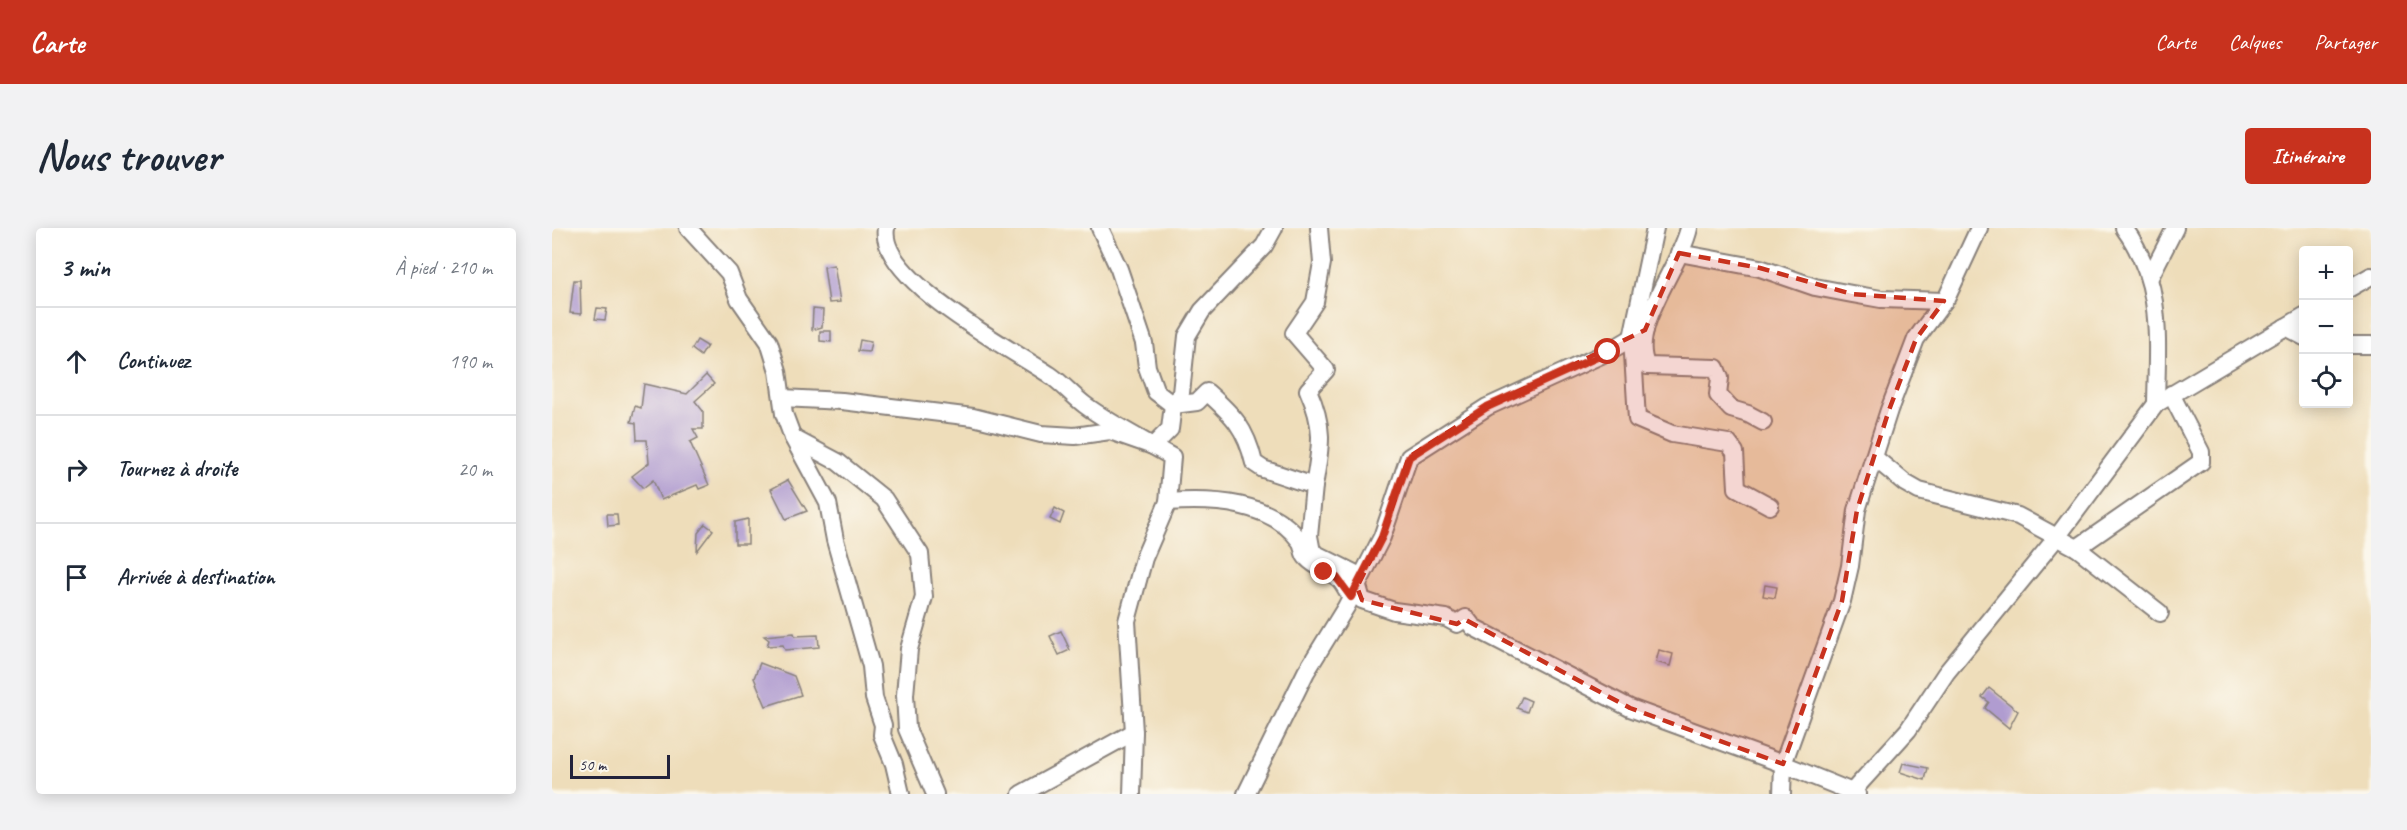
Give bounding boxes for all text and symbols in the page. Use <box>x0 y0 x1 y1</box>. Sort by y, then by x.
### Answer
text: Carte <box>30 25 85 60</box>
text: Carte <box>2155 29 2196 55</box>
text: Calques <box>2229 29 2281 55</box>
text: Partager <box>2314 29 2377 55</box>
button: Itinéraire <box>2245 128 2371 184</box>
text: Nous trouver <box>36 130 220 183</box>
map controls <box>2299 246 2353 408</box>
button: + <box>2299 246 2353 300</box>
text: 3 min <box>60 251 110 284</box>
text: À pied · 210 m <box>395 255 492 280</box>
button: − <box>2299 300 2353 354</box>
route start <box>1594 338 1620 364</box>
icon: ahead <box>60 345 93 378</box>
text: Continuez <box>117 347 190 375</box>
text: 190 m <box>449 349 492 374</box>
button: locate <box>2299 354 2353 408</box>
icon: right <box>60 453 93 486</box>
text: Tournez à droite <box>117 455 237 483</box>
text: 20 m <box>458 457 492 482</box>
route end <box>1310 558 1336 584</box>
icon: arrive <box>60 561 93 594</box>
text: Arrivée à destination <box>117 563 275 591</box>
scale bar <box>570 752 670 780</box>
text: 50 m <box>579 755 606 775</box>

